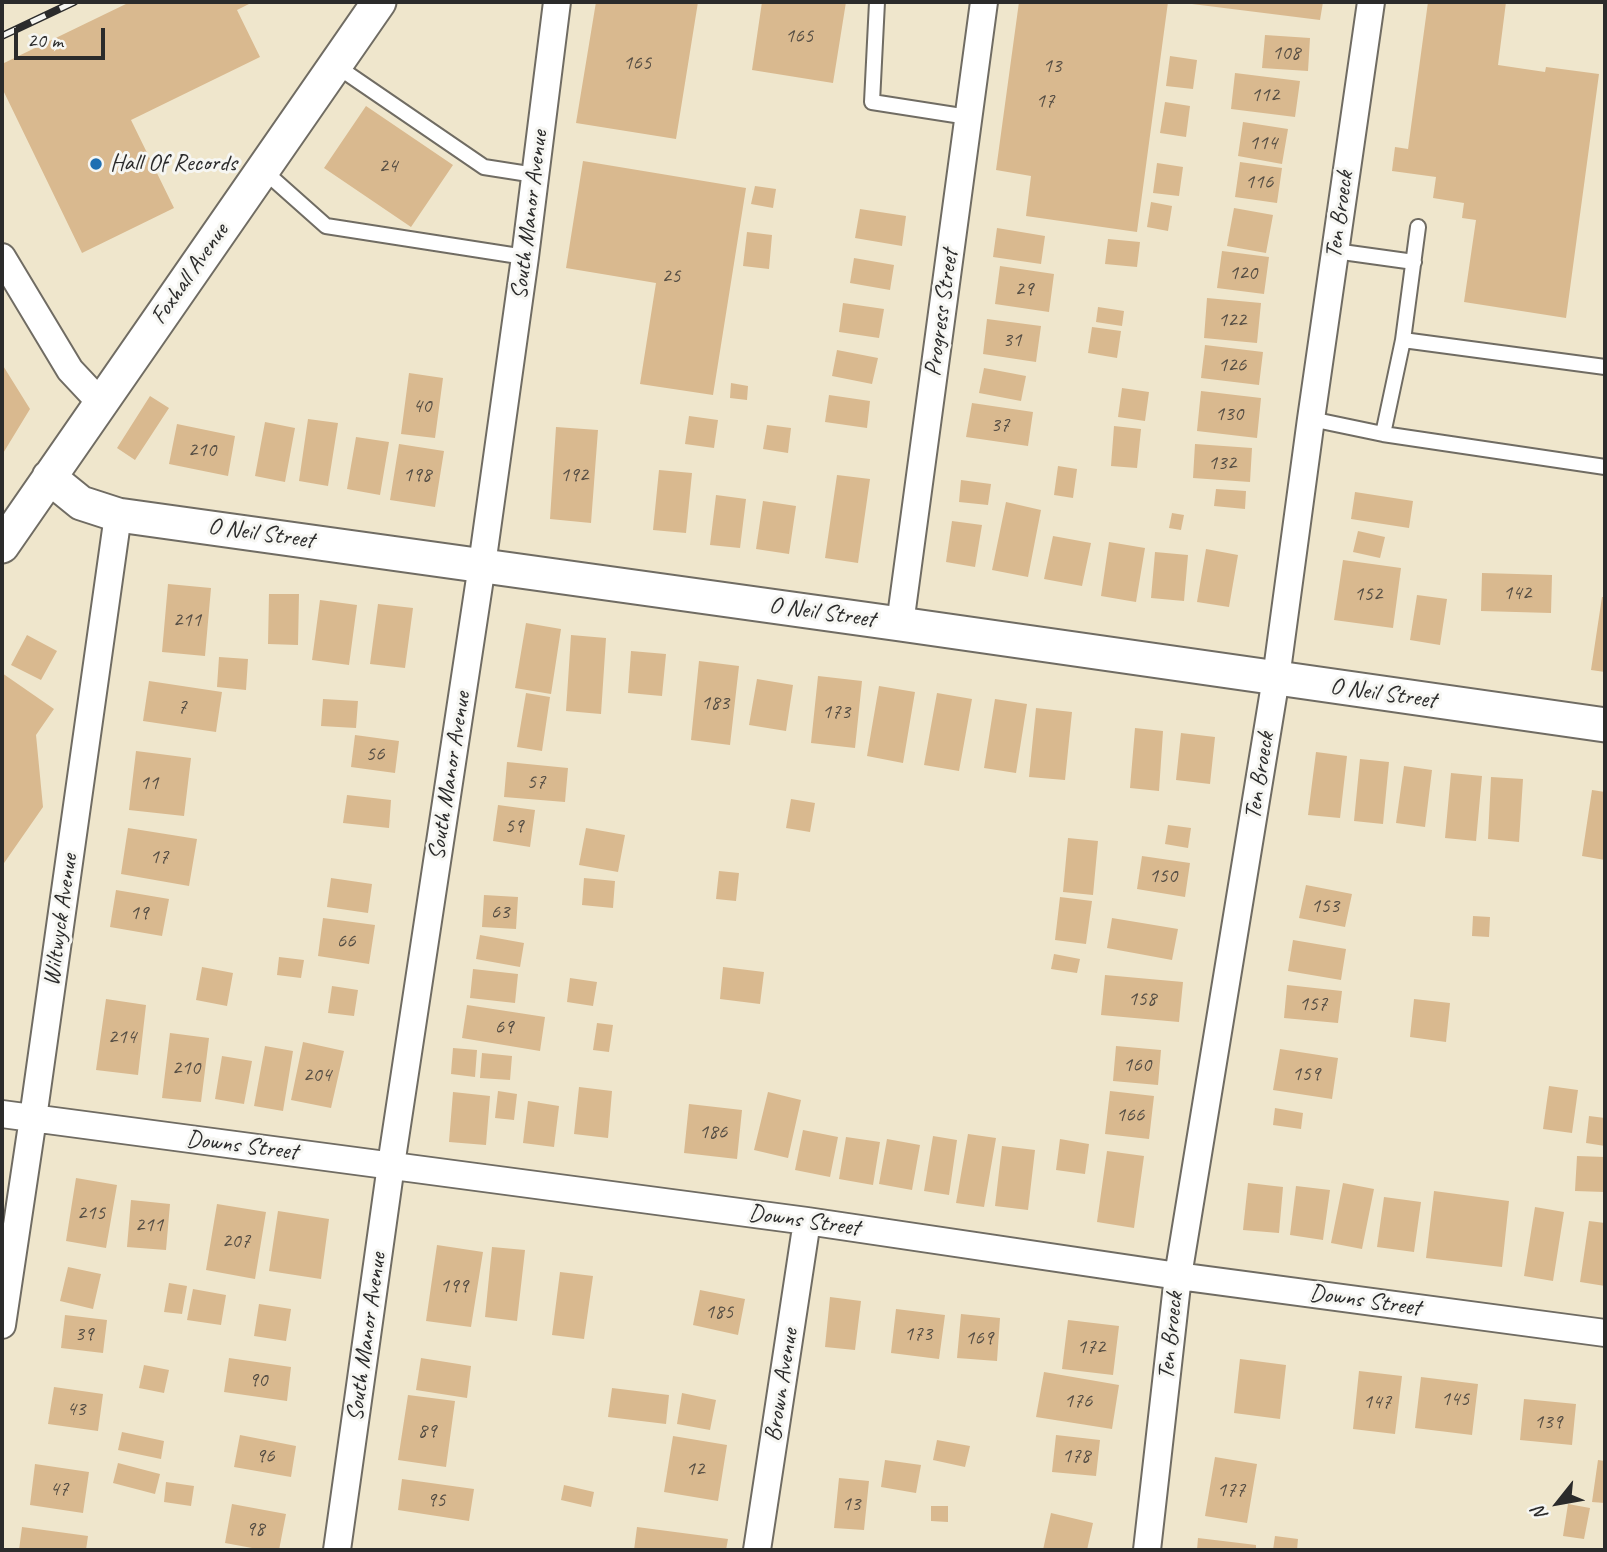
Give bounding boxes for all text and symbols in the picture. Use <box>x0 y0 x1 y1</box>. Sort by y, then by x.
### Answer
scale bar <box>18 14 108 58</box>
house number: 165 <box>785 23 813 49</box>
text: 20 m <box>27 27 63 53</box>
house number: 108 <box>1272 40 1300 66</box>
house number: 165 <box>623 50 651 76</box>
house number: 13 <box>1043 53 1061 79</box>
house number: 112 <box>1251 82 1279 108</box>
house number: 17 <box>1036 88 1054 114</box>
street label: South Manor Avenue <box>505 129 555 301</box>
house number: 114 <box>1249 130 1277 156</box>
place label: Hall Of Records <box>110 150 237 178</box>
house number: 24 <box>379 153 397 179</box>
marker: Hall Of Records <box>88 156 104 172</box>
house number: 116 <box>1245 169 1273 195</box>
street label: Ten Broeck <box>1320 170 1360 260</box>
street label: Foxhall Avenue <box>145 218 235 330</box>
street label: Progress Street <box>919 248 965 378</box>
house number: 120 <box>1229 260 1257 286</box>
house number: 25 <box>662 263 680 289</box>
house number: 29 <box>1015 276 1033 302</box>
house number: 122 <box>1218 307 1246 333</box>
house number: 31 <box>1003 327 1021 353</box>
house number: 126 <box>1218 352 1246 378</box>
house number: 40 <box>413 393 431 419</box>
house number: 130 <box>1215 401 1243 427</box>
house number: 37 <box>991 412 1009 438</box>
house number: 210 <box>188 437 216 463</box>
house number: 132 <box>1208 450 1236 476</box>
house number: 198 <box>403 462 431 488</box>
house number: 192 <box>560 462 588 488</box>
street label: O Neil Street <box>206 512 316 556</box>
house number: 142 <box>1503 580 1531 606</box>
house number: 152 <box>1354 581 1382 607</box>
street label: O Neil Street <box>767 591 877 635</box>
house number: 211 <box>173 607 201 633</box>
street label: O Neil Street <box>1328 672 1438 716</box>
street label: South Manor Avenue <box>422 690 478 862</box>
house number: 183 <box>701 690 729 716</box>
house number: 7 <box>177 694 187 720</box>
house number: 173 <box>822 699 850 725</box>
street label: Ten Broeck <box>1239 730 1281 822</box>
house number: 56 <box>366 741 384 767</box>
house number: 57 <box>527 769 545 795</box>
house number: 11 <box>140 770 158 796</box>
house number: 59 <box>505 813 523 839</box>
house number: 17 <box>150 844 168 870</box>
street label: Wiltwyck Avenue <box>37 852 85 988</box>
house number: 150 <box>1149 863 1177 889</box>
house number: 153 <box>1311 893 1339 919</box>
house number: 63 <box>491 899 509 925</box>
house number: 19 <box>130 900 148 926</box>
house number: 66 <box>337 928 355 954</box>
house number: 158 <box>1128 986 1156 1012</box>
house number: 157 <box>1299 991 1327 1017</box>
house number: 69 <box>495 1014 513 1040</box>
house number: 214 <box>108 1024 136 1050</box>
house number: 160 <box>1123 1052 1151 1078</box>
house number: 210 <box>172 1055 200 1081</box>
house number: 159 <box>1292 1061 1320 1087</box>
house number: 204 <box>303 1062 331 1088</box>
house number: 166 <box>1116 1102 1144 1128</box>
house number: 186 <box>699 1119 727 1145</box>
street label: Downs Street <box>185 1125 299 1167</box>
street label: Downs Street <box>747 1199 861 1243</box>
house number: 215 <box>77 1200 105 1226</box>
house number: 211 <box>135 1212 163 1238</box>
house number: 207 <box>222 1228 250 1254</box>
street label: South Manor Avenue <box>341 1251 393 1423</box>
house number: 199 <box>440 1273 468 1299</box>
street label: Downs Street <box>1308 1279 1422 1323</box>
street label: Ten Broeck <box>1152 1291 1190 1381</box>
house number: 185 <box>705 1299 733 1325</box>
house number: 39 <box>75 1321 93 1347</box>
house number: 173 <box>904 1321 932 1347</box>
house number: 169 <box>965 1325 993 1351</box>
street label: Brown Avenue <box>759 1327 805 1443</box>
house number: 172 <box>1077 1334 1105 1360</box>
house number: 90 <box>249 1367 267 1393</box>
house number: 145 <box>1441 1386 1469 1412</box>
house number: 176 <box>1064 1388 1092 1414</box>
house number: 147 <box>1363 1389 1391 1415</box>
house number: 43 <box>67 1396 85 1422</box>
house number: 139 <box>1534 1409 1562 1435</box>
house number: 89 <box>418 1418 436 1444</box>
house number: 96 <box>256 1443 274 1469</box>
house number: 178 <box>1062 1443 1090 1469</box>
house number: 12 <box>686 1456 704 1482</box>
north arrow <box>1523 1468 1593 1538</box>
house number: 47 <box>50 1476 68 1502</box>
house number: 177 <box>1217 1477 1245 1503</box>
house number: 95 <box>427 1487 445 1513</box>
house number: 13 <box>842 1491 860 1517</box>
text: N <box>1527 1503 1553 1525</box>
house number: 98 <box>246 1516 264 1542</box>

